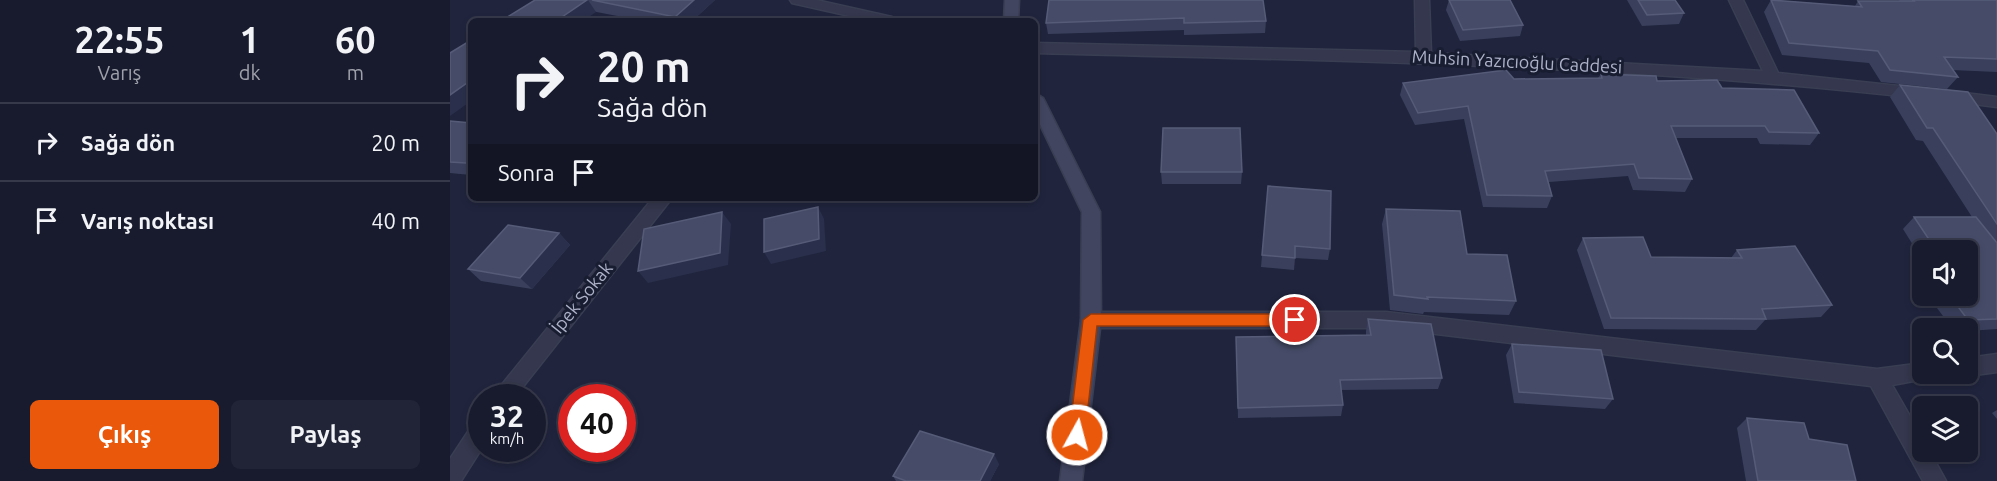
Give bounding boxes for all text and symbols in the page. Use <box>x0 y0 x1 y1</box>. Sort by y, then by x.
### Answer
text: 22:55 <box>74 19 164 60</box>
text: 1 <box>240 19 260 60</box>
text: 60 <box>335 19 376 60</box>
icon: right <box>498 42 576 120</box>
text: 20 m <box>597 43 691 90</box>
street label: Muhsin Yazıcıoğlu Caddesi <box>1411 46 1623 77</box>
text: Varış <box>98 61 141 84</box>
text: dk <box>239 61 261 84</box>
text: m <box>347 61 364 84</box>
text: Sağa dön <box>597 92 708 122</box>
icon: right <box>30 126 63 159</box>
text: Sağa dön <box>81 130 175 155</box>
text: 20 m <box>371 130 420 155</box>
icon: arrive <box>567 156 600 189</box>
text: Sonra <box>498 160 555 185</box>
icon: arrive <box>30 204 63 237</box>
text: Varış noktası <box>81 208 214 233</box>
text: 40 m <box>371 208 420 233</box>
map controls <box>1912 240 1978 462</box>
button: sound <box>1912 240 1978 306</box>
street label: İpek Sokak <box>546 258 616 337</box>
pin <box>1269 294 1320 345</box>
icon: arrive <box>1278 303 1311 336</box>
button: search <box>1912 318 1978 384</box>
speed limit sign: 40 <box>558 384 636 462</box>
button: layers <box>1912 396 1978 462</box>
text: 32 <box>490 399 524 433</box>
button: Çıkış <box>30 400 219 469</box>
button: Paylaş <box>231 400 420 469</box>
position arrow <box>1045 403 1109 467</box>
text: km/h <box>490 430 524 447</box>

